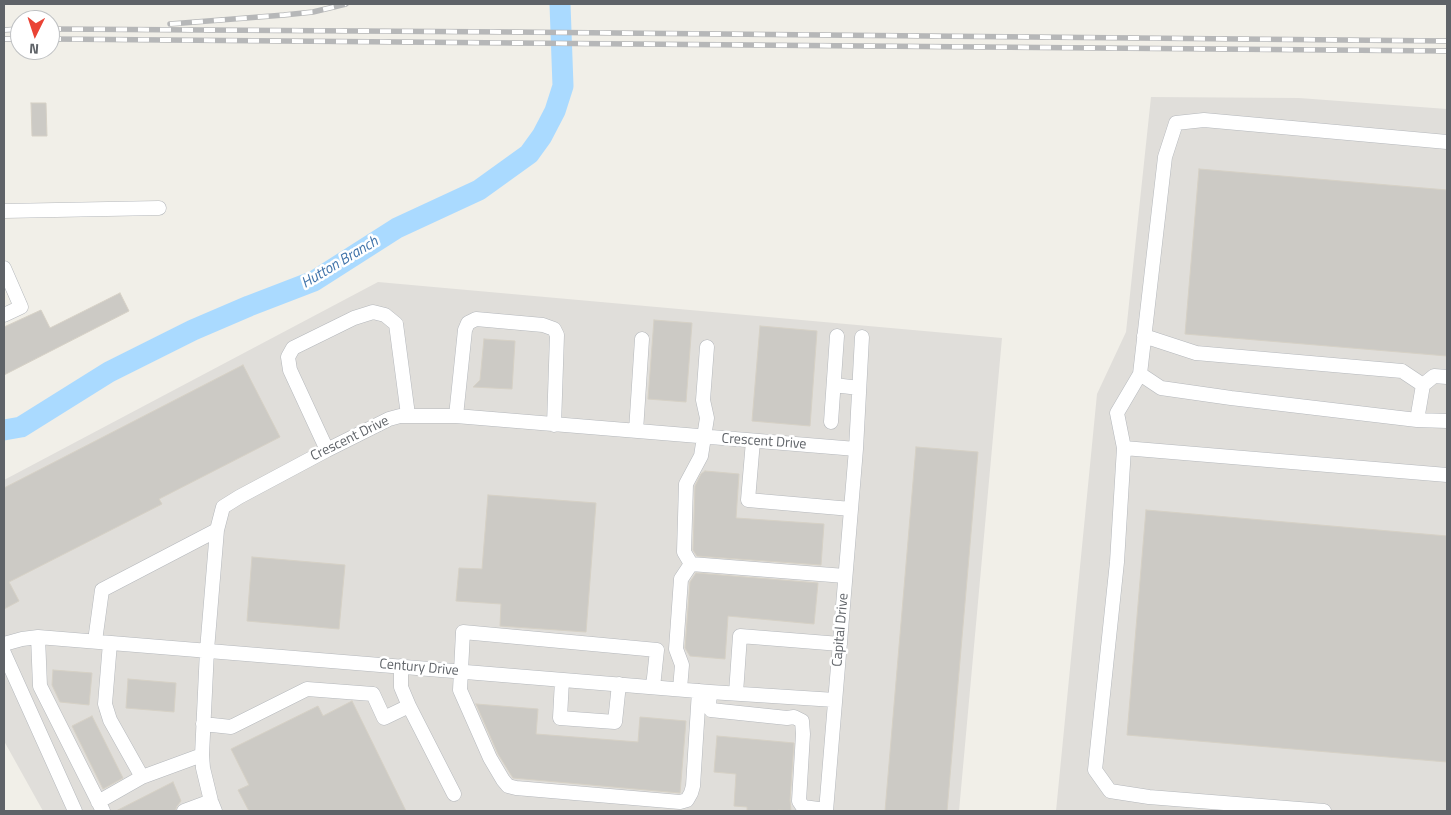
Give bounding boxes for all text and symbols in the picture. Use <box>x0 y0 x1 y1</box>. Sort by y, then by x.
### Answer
north arrow <box>10 10 60 60</box>
text: N <box>28 39 40 60</box>
water label: Hutton Branch <box>298 233 382 293</box>
street label: Crescent Drive <box>308 413 392 465</box>
street label: Crescent Drive <box>721 431 807 453</box>
street label: Capital Drive <box>829 592 853 668</box>
street label: Century Drive <box>379 656 459 680</box>

